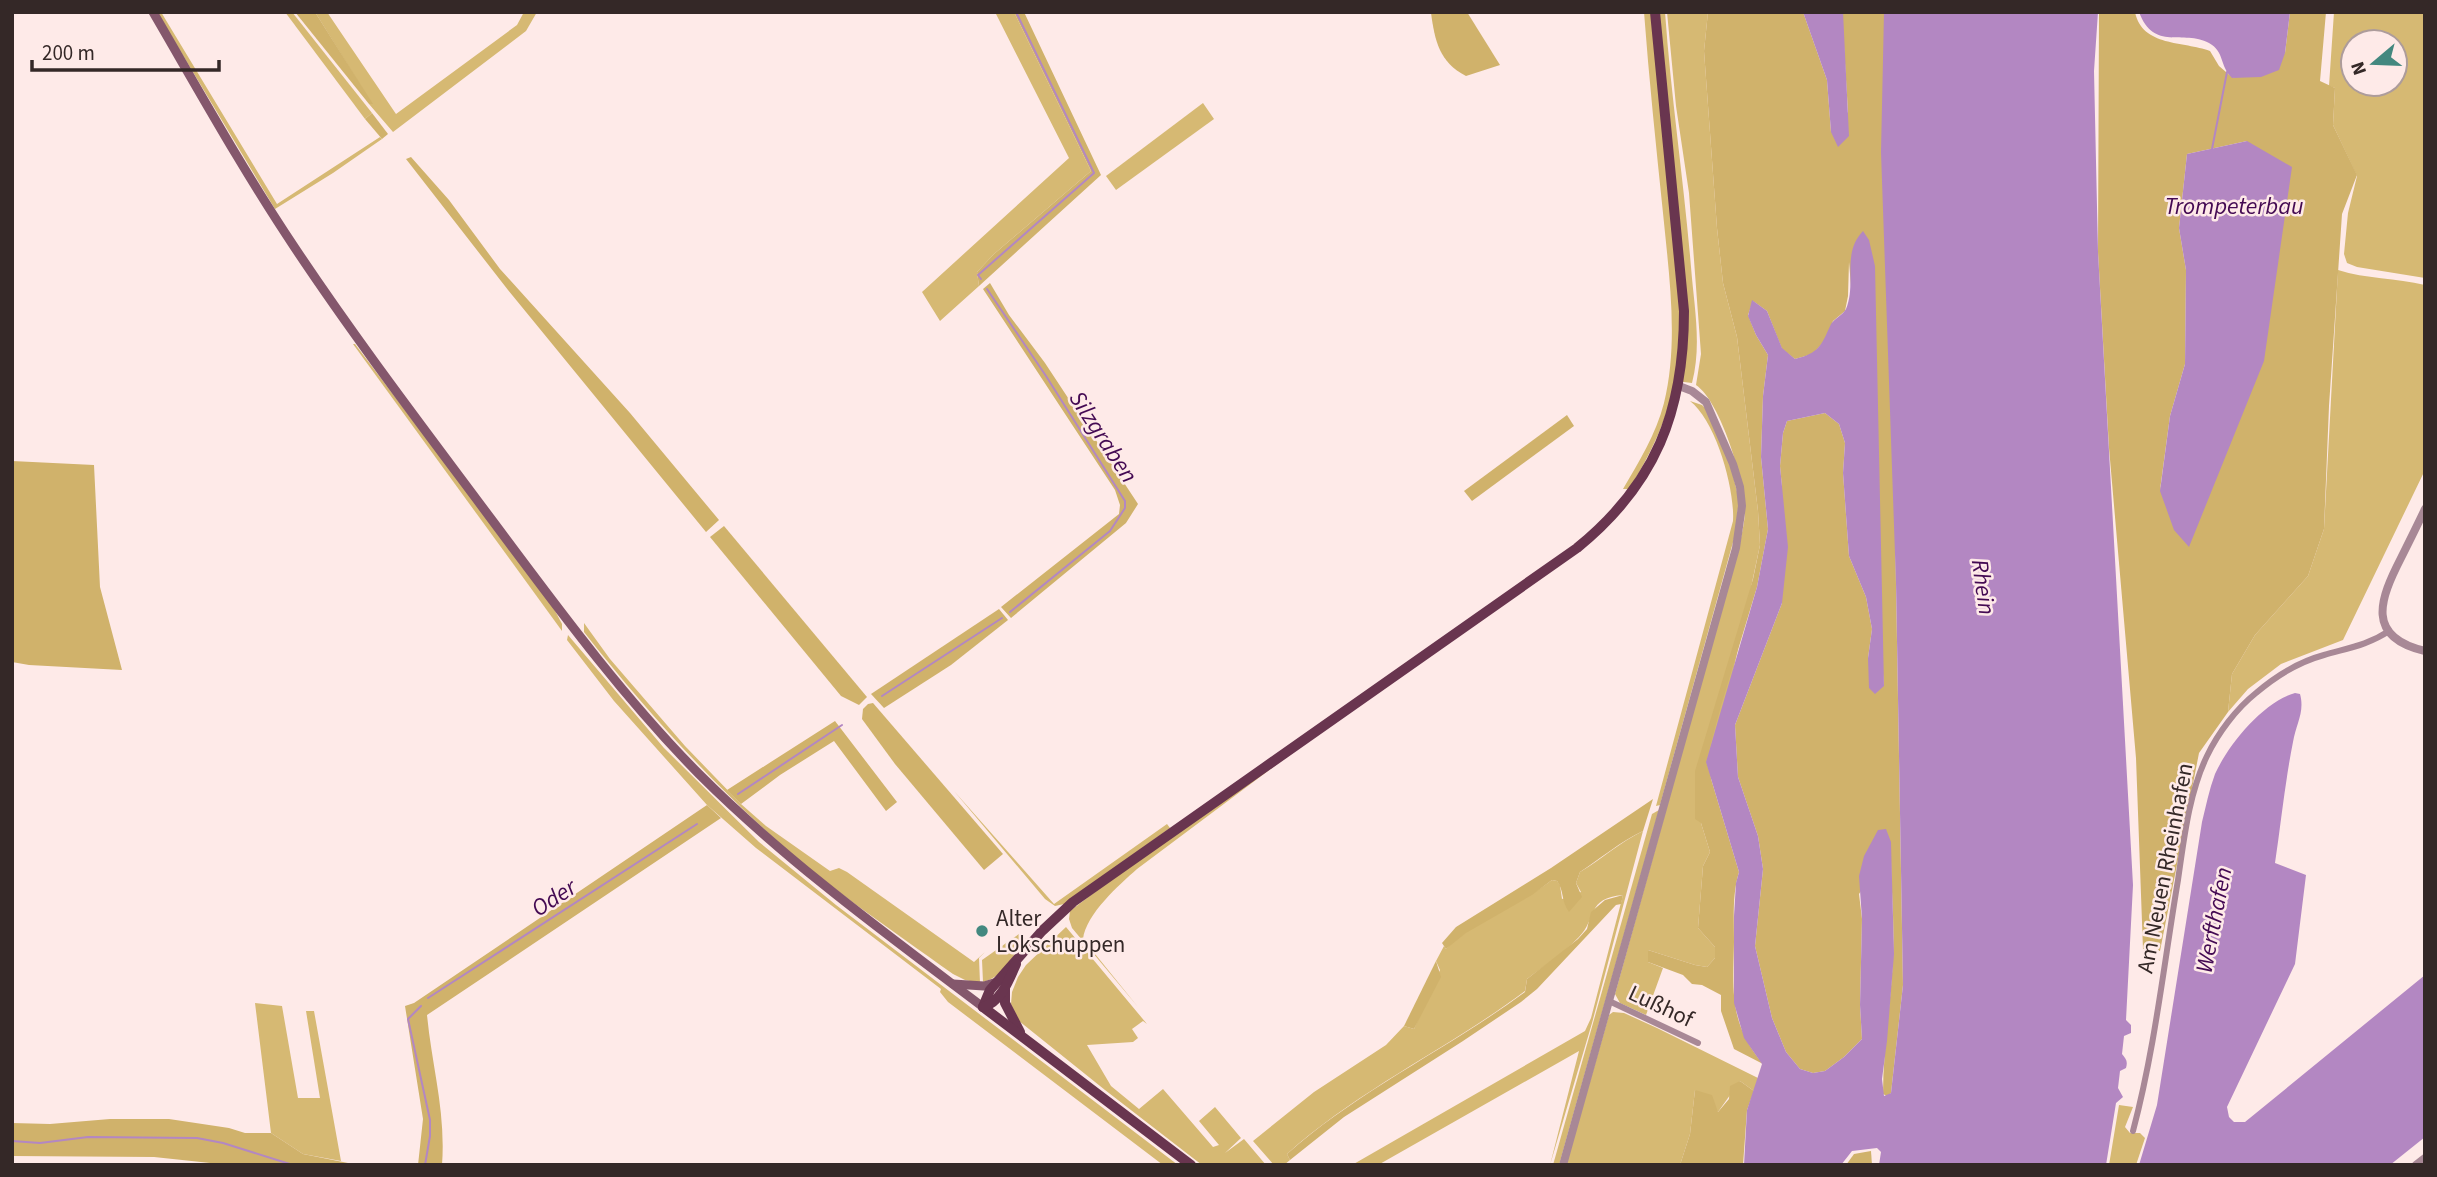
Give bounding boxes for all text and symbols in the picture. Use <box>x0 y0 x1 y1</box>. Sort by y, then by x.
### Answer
scale bar <box>32 28 219 72</box>
north arrow <box>2339 28 2409 98</box>
text: 200 m <box>42 38 95 68</box>
text: N <box>2345 58 2374 78</box>
water label: Trompeterbau <box>2164 189 2304 224</box>
water label: Silzgraben <box>1060 384 1146 490</box>
water label: Rhein <box>1962 557 2004 617</box>
street label: Am Neuen Rheinhafen <box>2128 760 2202 976</box>
water label: Werfthafen <box>2187 864 2241 976</box>
water label: Oder <box>524 869 585 926</box>
place label: Alter Lokschuppen <box>996 902 1125 961</box>
marker: Alter Lokschuppen <box>974 923 990 939</box>
street label: Lußhof <box>1623 977 1700 1036</box>

